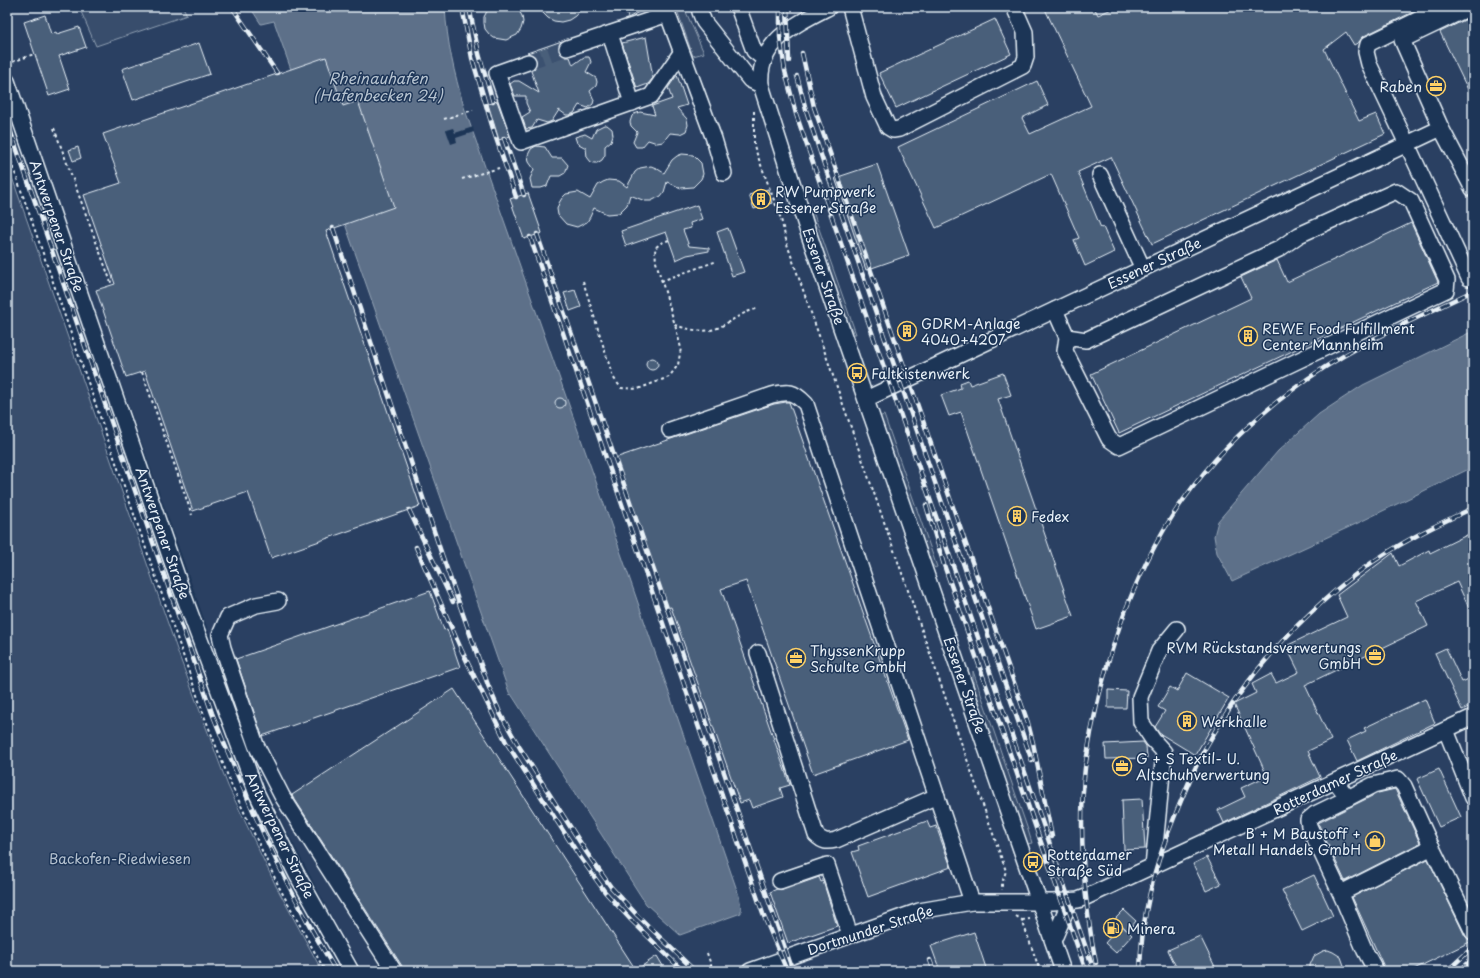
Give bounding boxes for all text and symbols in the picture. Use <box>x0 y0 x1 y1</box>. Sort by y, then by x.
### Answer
water label: Rheinauhafen (Hafenbecken 24) <box>313 66 444 106</box>
office icon: Raben <box>1425 75 1447 97</box>
place label: Raben <box>1379 76 1422 97</box>
street label: Antwerpener Straße <box>25 157 89 295</box>
place label: RW Pumpwerk Essener Straße <box>775 181 876 218</box>
building icon: RW Pumpwerk Essener Straße <box>750 188 772 210</box>
street label: Essener Straße <box>798 225 850 327</box>
street label: Essener Straße <box>1104 232 1204 294</box>
place label: GDRM-Anlage 4040+4207 <box>921 313 1020 350</box>
place label: REWE Food Fulfillment Center Mannheim <box>1262 318 1415 355</box>
building icon: GDRM-Anlage 4040+4207 <box>896 320 918 342</box>
building icon: REWE Food Fulfillment Center Mannheim <box>1237 325 1259 347</box>
bus stop icon: Faltkistenwerk <box>846 362 868 384</box>
place label: Faltkistenwerk <box>871 363 970 384</box>
street label: Antwerpener Straße <box>131 464 195 602</box>
building icon: Fedex <box>1006 505 1028 527</box>
place label: Fedex <box>1031 506 1069 527</box>
street label: Essener Straße <box>939 634 991 736</box>
place label: RVM Rückstandsverwertungs GmbH <box>1166 637 1361 674</box>
place label: ThyssenKrupp Schulte GmbH <box>810 640 907 677</box>
office icon: RVM Rückstandsverwertungs GmbH <box>1364 644 1386 666</box>
office icon: ThyssenKrupp Schulte GmbH <box>785 647 807 669</box>
building icon: Werkhalle <box>1176 710 1198 732</box>
place label: Werkhalle <box>1201 711 1267 732</box>
street label: Rotterdamer Straße <box>1269 744 1401 820</box>
place label: G + S Textil- U. Altschuhverwertung <box>1136 748 1270 785</box>
office icon: G + S Textil- U. Altschuhverwertung <box>1111 755 1133 777</box>
street label: Antwerpener Straße <box>240 768 320 902</box>
place label: B + M Baustoff + Metall Handels GmbH <box>1213 823 1361 860</box>
shop icon: B + M Baustoff + Metall Handels GmbH <box>1364 830 1386 852</box>
place label: Rotterdamer Straße Süd <box>1047 844 1132 881</box>
park label: Backofen-Riedwiesen <box>49 848 191 869</box>
bus stop icon: Rotterdamer Straße Süd <box>1022 851 1044 873</box>
street label: Dortmunder Straße <box>804 900 936 960</box>
fuel station icon: Minera <box>1102 917 1124 939</box>
place label: Minera <box>1127 918 1176 939</box>

